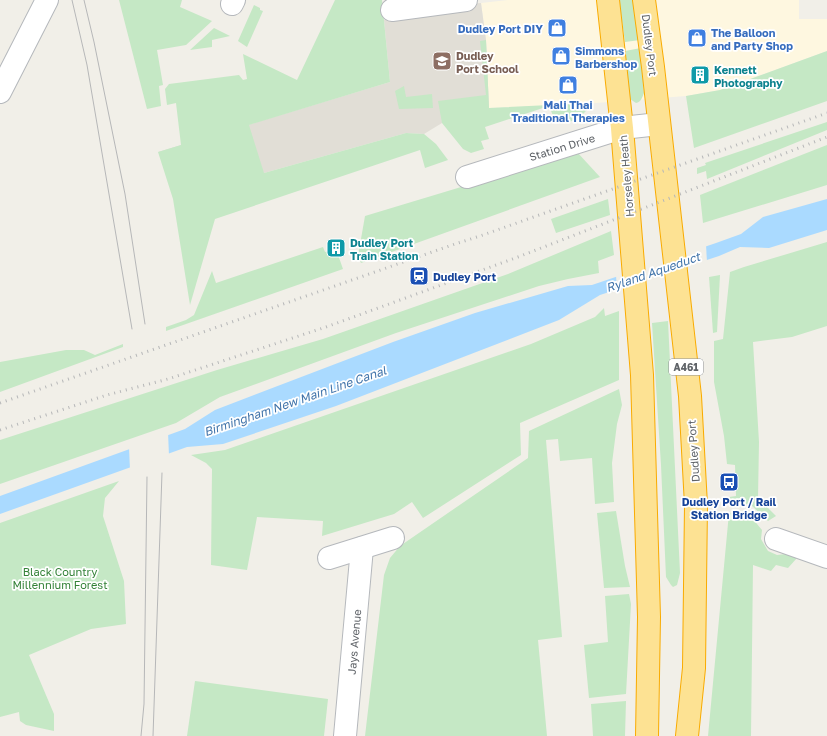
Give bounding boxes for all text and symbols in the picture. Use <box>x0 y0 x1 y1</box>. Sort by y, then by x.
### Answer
street label: Dudley Port <box>640 13 660 77</box>
shop icon: Dudley Port DIY <box>546 17 568 39</box>
place label: Dudley Port DIY <box>458 22 543 35</box>
place label: The Balloon and Party Shop <box>711 26 793 52</box>
shop icon: The Balloon and Party Shop <box>686 27 708 49</box>
place label: Simmons Barbershop <box>575 44 637 70</box>
shop icon: Simmons Barbershop <box>550 45 572 67</box>
place label: Dudley Port School <box>456 49 519 75</box>
school or university icon: Dudley Port School <box>431 50 453 72</box>
place label: Kennett Photography <box>714 63 783 89</box>
building icon: Kennett Photography <box>689 64 711 86</box>
shop icon: Mali Thai Traditional Therapies <box>557 74 579 96</box>
place label: Mali Thai Traditional Therapies <box>511 98 625 124</box>
street label: Station Drive <box>528 131 596 163</box>
street label: Horseley Heath <box>616 135 636 217</box>
place label: Dudley Port Train Station <box>350 236 419 262</box>
building icon: Dudley Port Train Station <box>325 237 347 259</box>
water label: Ryland Aqueduct <box>604 248 703 295</box>
station icon: Dudley Port <box>408 265 430 287</box>
place label: Dudley Port <box>433 270 497 283</box>
road number: A461 <box>669 359 703 375</box>
water label: Birmingham New Main Line Canal <box>202 362 389 439</box>
street label: Dudley Port <box>684 420 702 482</box>
bus stop icon: Dudley Port / Rail Station Bridge <box>718 471 740 493</box>
place label: Dudley Port / Rail Station Bridge <box>682 495 777 521</box>
park label: Black Country Millennium Forest <box>12 565 108 591</box>
street label: Jays Avenue <box>345 609 363 675</box>

